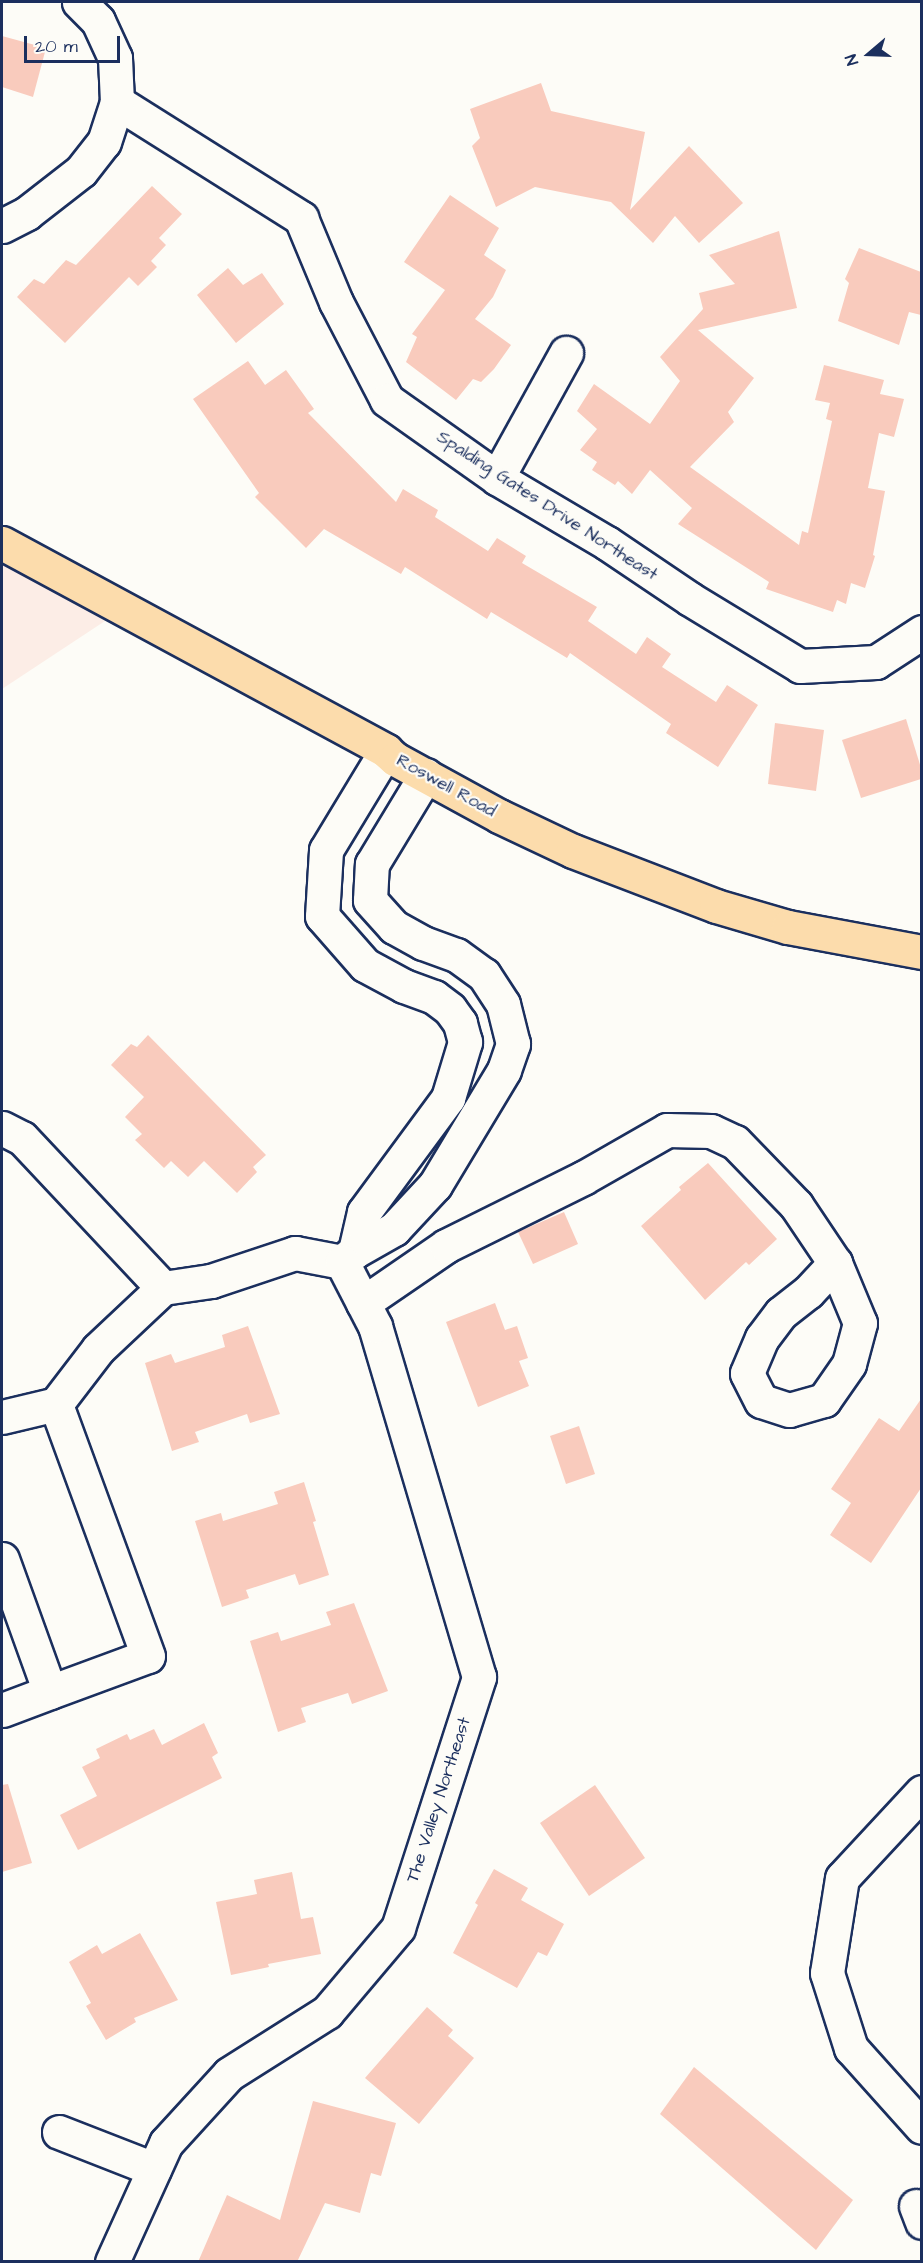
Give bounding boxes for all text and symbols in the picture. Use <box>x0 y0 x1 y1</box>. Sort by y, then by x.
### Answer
scale bar <box>27 24 123 62</box>
north arrow <box>839 24 899 84</box>
text: 20 m <box>35 34 78 59</box>
text: N <box>840 52 864 68</box>
street label: Spalding Gates Drive Northeast <box>432 426 662 586</box>
street label: Roswell Road <box>392 750 500 822</box>
street label: The Valley Northeast <box>402 1715 476 1885</box>

